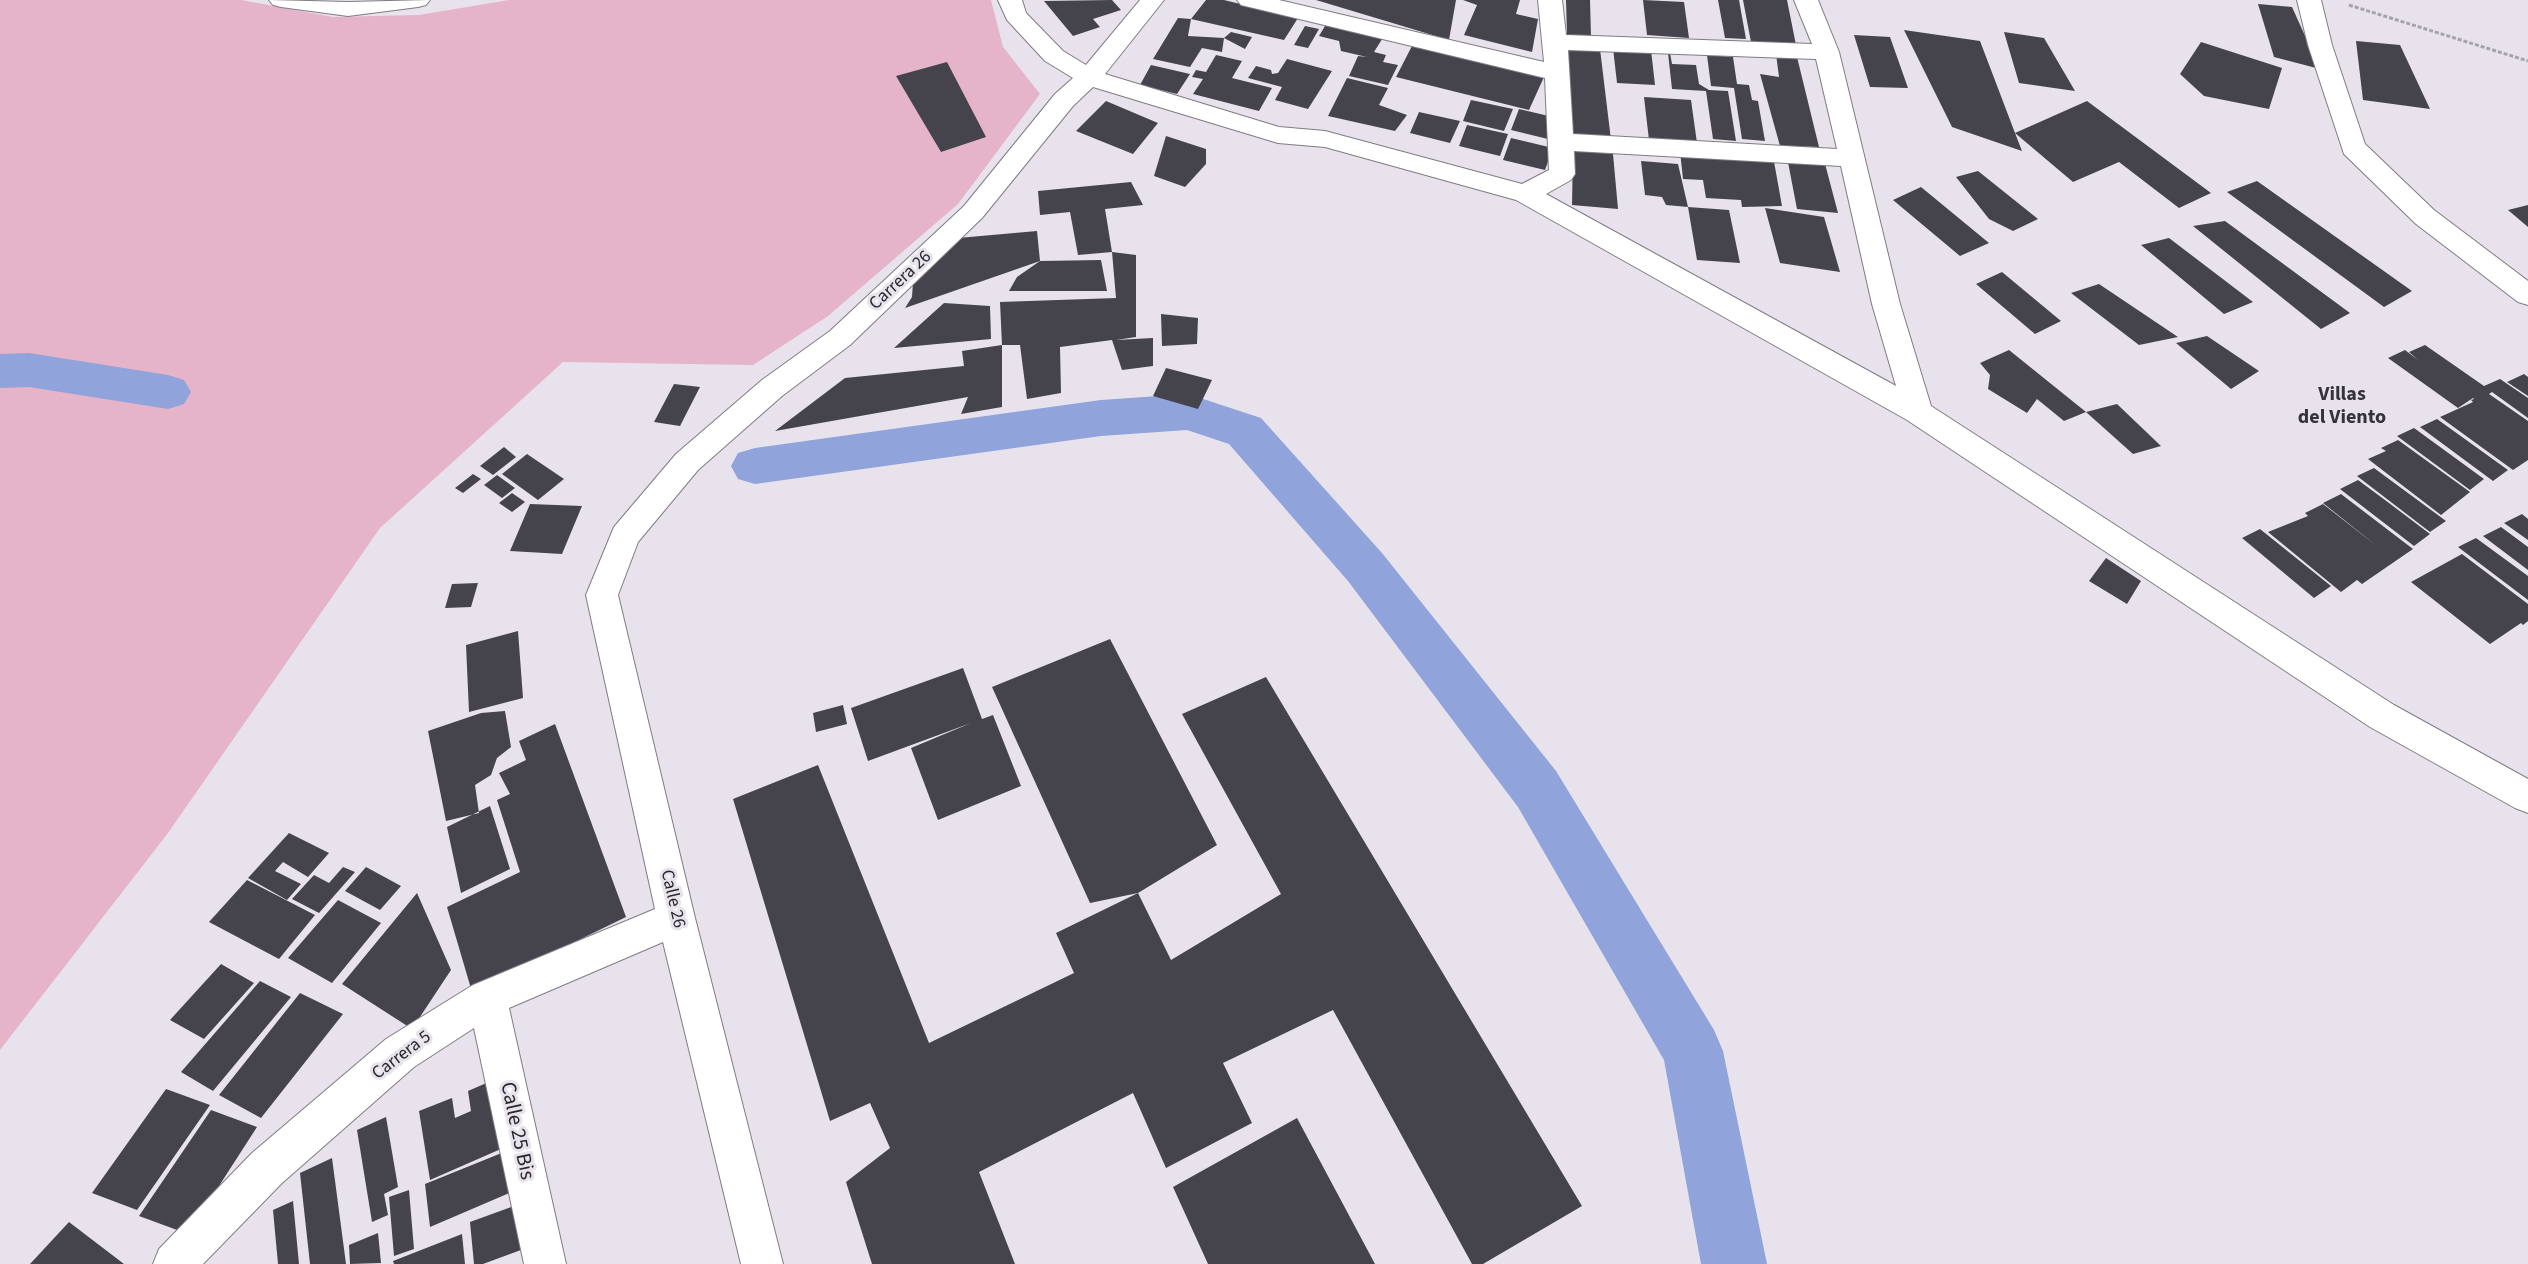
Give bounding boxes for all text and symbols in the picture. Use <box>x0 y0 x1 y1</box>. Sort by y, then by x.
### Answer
street label: Carrera 26 <box>865 247 937 315</box>
district label: Villas del Viento <box>2298 384 2386 431</box>
street label: Calle 26 <box>655 868 689 930</box>
street label: Carrera 5 <box>368 1027 436 1085</box>
street label: Calle 25 Bis <box>493 1080 539 1182</box>

